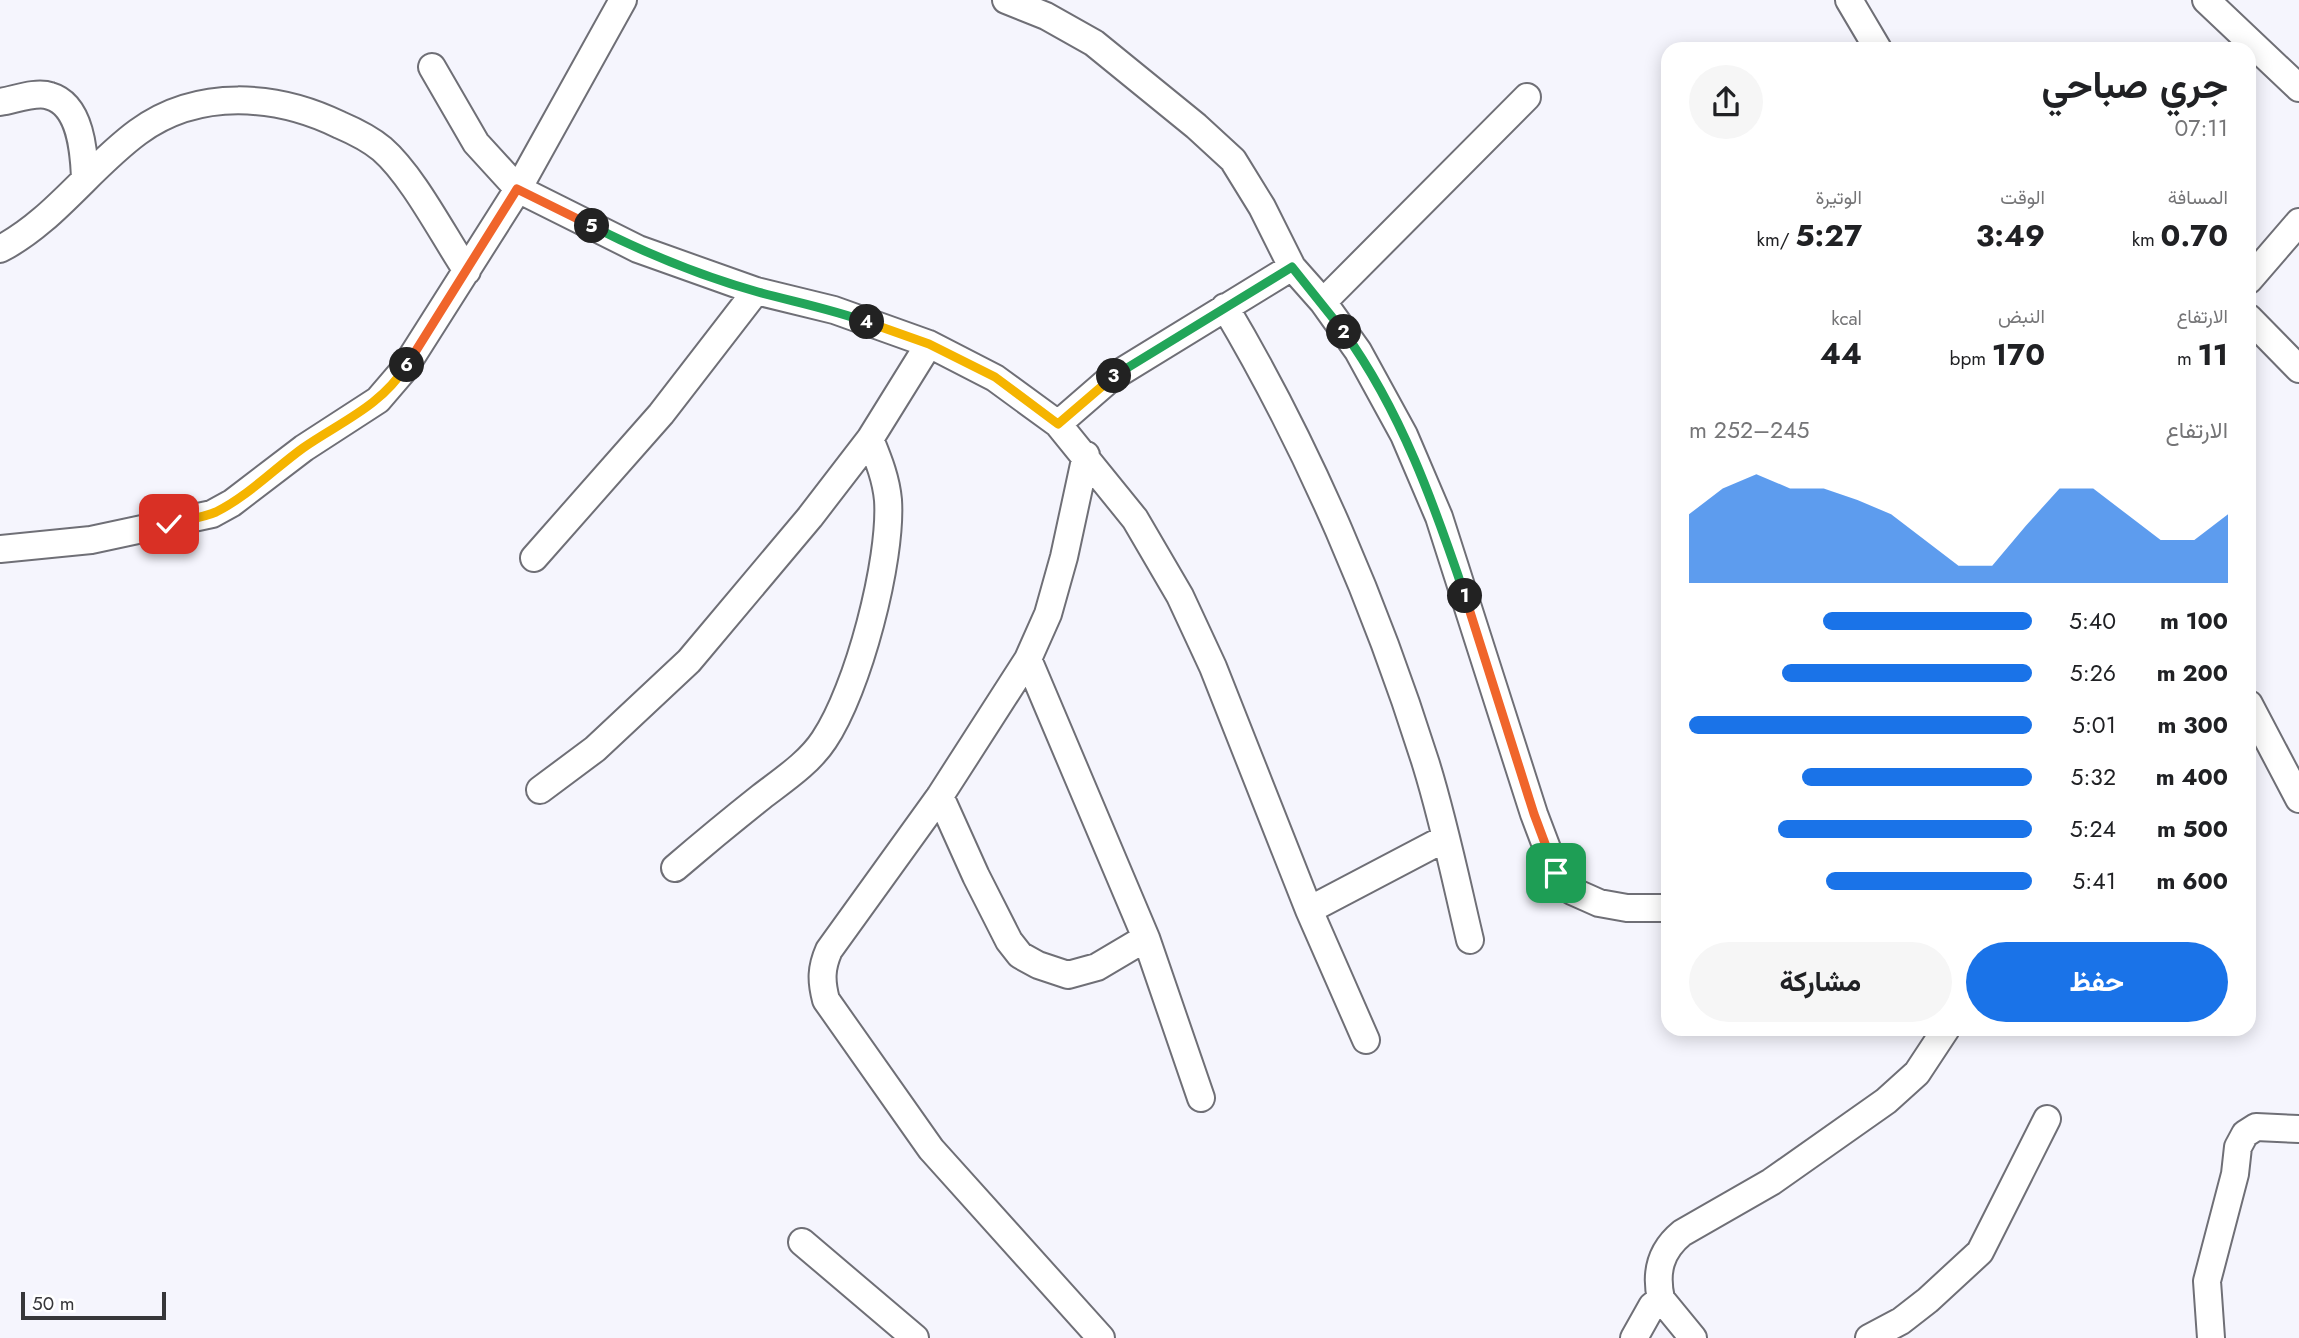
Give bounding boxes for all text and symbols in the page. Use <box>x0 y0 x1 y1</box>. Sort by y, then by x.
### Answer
text: جري صباحي <box>2042 57 2228 112</box>
button: share <box>1689 65 1763 139</box>
text: 07:11 <box>2175 111 2228 145</box>
text: الوتيرة <box>1816 184 1862 211</box>
text: الوقت <box>2000 184 2045 211</box>
text: المسافة <box>2168 184 2228 211</box>
pin: 5 <box>574 208 610 244</box>
text: 5 <box>585 212 598 239</box>
text: 5:27 <box>1795 214 1862 257</box>
text: 3:49 <box>1976 214 2045 257</box>
text: 0.70 <box>2161 214 2228 257</box>
text: /km <box>1757 226 1795 253</box>
text: km <box>2132 226 2161 253</box>
text: النبض <box>1998 303 2045 330</box>
text: الارتفاع <box>2176 303 2228 330</box>
pin: 4 <box>850 304 884 340</box>
text: kcal <box>1831 305 1862 332</box>
text: 4 <box>860 308 873 335</box>
pin: 2 <box>1326 314 1362 350</box>
text: 2 <box>1337 318 1350 345</box>
text: 44 <box>1820 332 1862 375</box>
text: 170 <box>1992 333 2045 376</box>
text: 11 <box>2197 333 2228 376</box>
text: bpm <box>1950 345 1992 372</box>
text: m <box>2177 345 2197 372</box>
pin: 6 <box>390 348 424 382</box>
text: 6 <box>400 351 413 378</box>
pin: 3 <box>1096 358 1132 394</box>
text: 3 <box>1108 362 1119 389</box>
text: 245–252 m <box>1689 413 1810 447</box>
text: الارتفاع <box>2166 413 2228 447</box>
pin <box>139 494 199 554</box>
icon: check <box>150 505 188 543</box>
pin: 1 <box>1448 578 1482 614</box>
text: 1 <box>1460 582 1469 609</box>
text: 5:40 <box>2069 604 2116 638</box>
text: 100 m <box>2160 604 2228 638</box>
text: 5:26 <box>2070 656 2116 690</box>
text: 200 m <box>2157 656 2228 690</box>
text: 5:01 <box>2072 708 2116 742</box>
text: 300 m <box>2157 708 2228 742</box>
text: 5:32 <box>2070 760 2116 794</box>
text: 400 m <box>2156 760 2228 794</box>
text: 5:24 <box>2070 812 2116 846</box>
text: 500 m <box>2157 812 2228 846</box>
pin <box>1526 843 1586 903</box>
icon: arrive <box>1537 854 1575 892</box>
text: 5:41 <box>2072 864 2116 898</box>
text: 600 m <box>2156 864 2228 898</box>
button: مشاركة <box>1689 942 1952 1022</box>
button: حفظ <box>1966 942 2228 1022</box>
scale bar <box>21 1289 166 1321</box>
text: 50 m <box>32 1290 75 1317</box>

